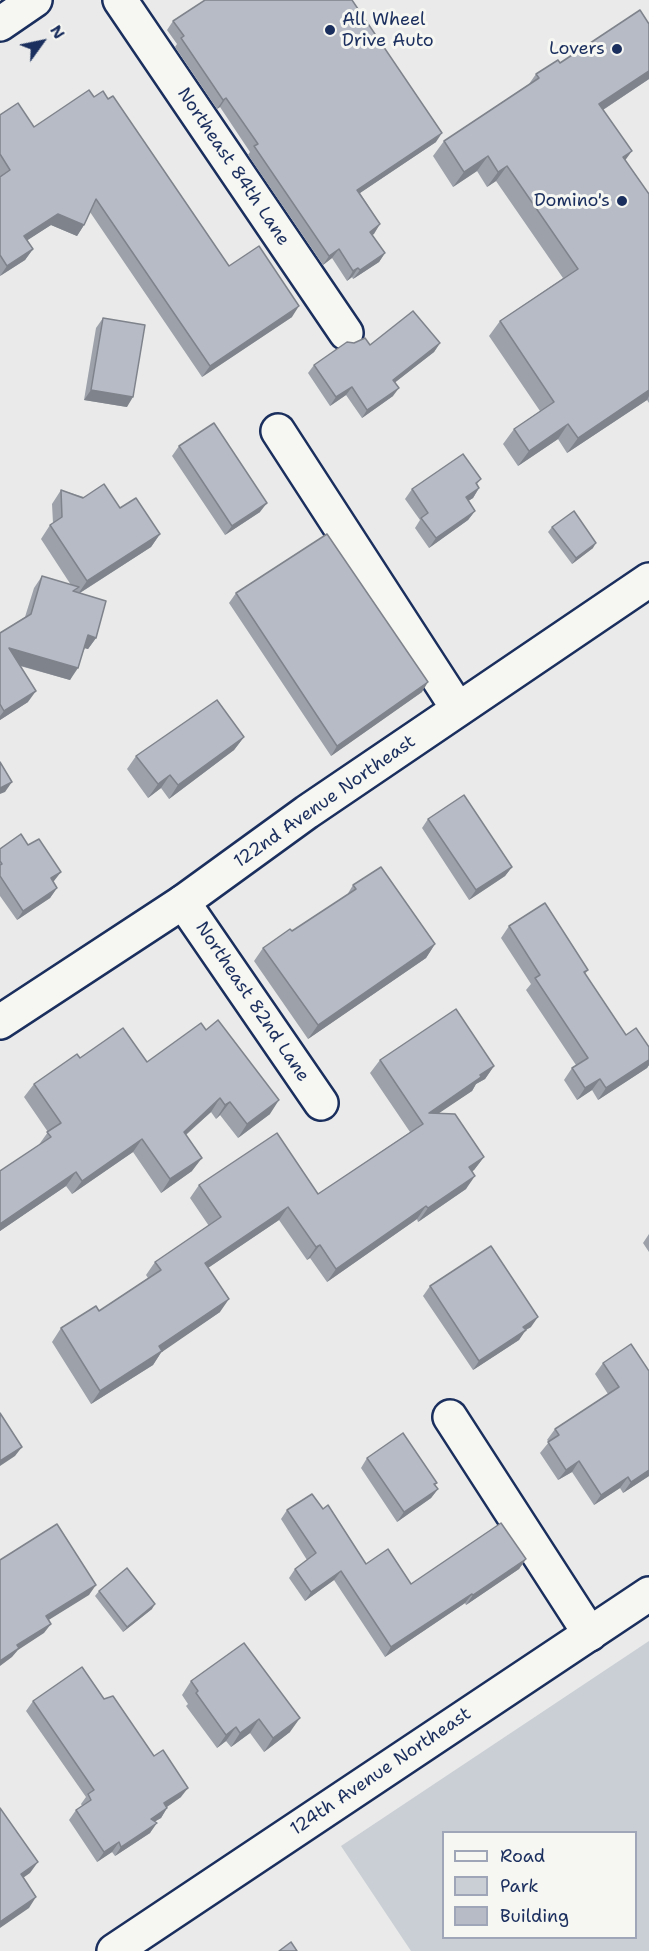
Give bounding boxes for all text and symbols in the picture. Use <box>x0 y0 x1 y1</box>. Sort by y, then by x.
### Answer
place label: All Wheel Drive Auto <box>342 9 434 52</box>
north arrow <box>12 12 72 72</box>
text: N <box>45 21 70 43</box>
marker: All Wheel Drive Auto <box>323 23 337 37</box>
place label: Lovers <box>549 38 605 60</box>
marker: Lovers <box>610 42 624 56</box>
street label: Northeast 84th Lane <box>172 84 294 250</box>
place label: Domino's <box>534 190 610 212</box>
marker: Domino's <box>615 194 629 208</box>
street label: 122nd Avenue Northeast <box>230 731 420 873</box>
street label: Northeast 82nd Lane <box>190 918 314 1086</box>
street label: 124th Avenue Northeast <box>286 1703 476 1841</box>
legend <box>442 1831 637 1939</box>
text: Road <box>500 1844 545 1868</box>
text: Park <box>500 1874 539 1898</box>
text: Building <box>500 1904 569 1928</box>

